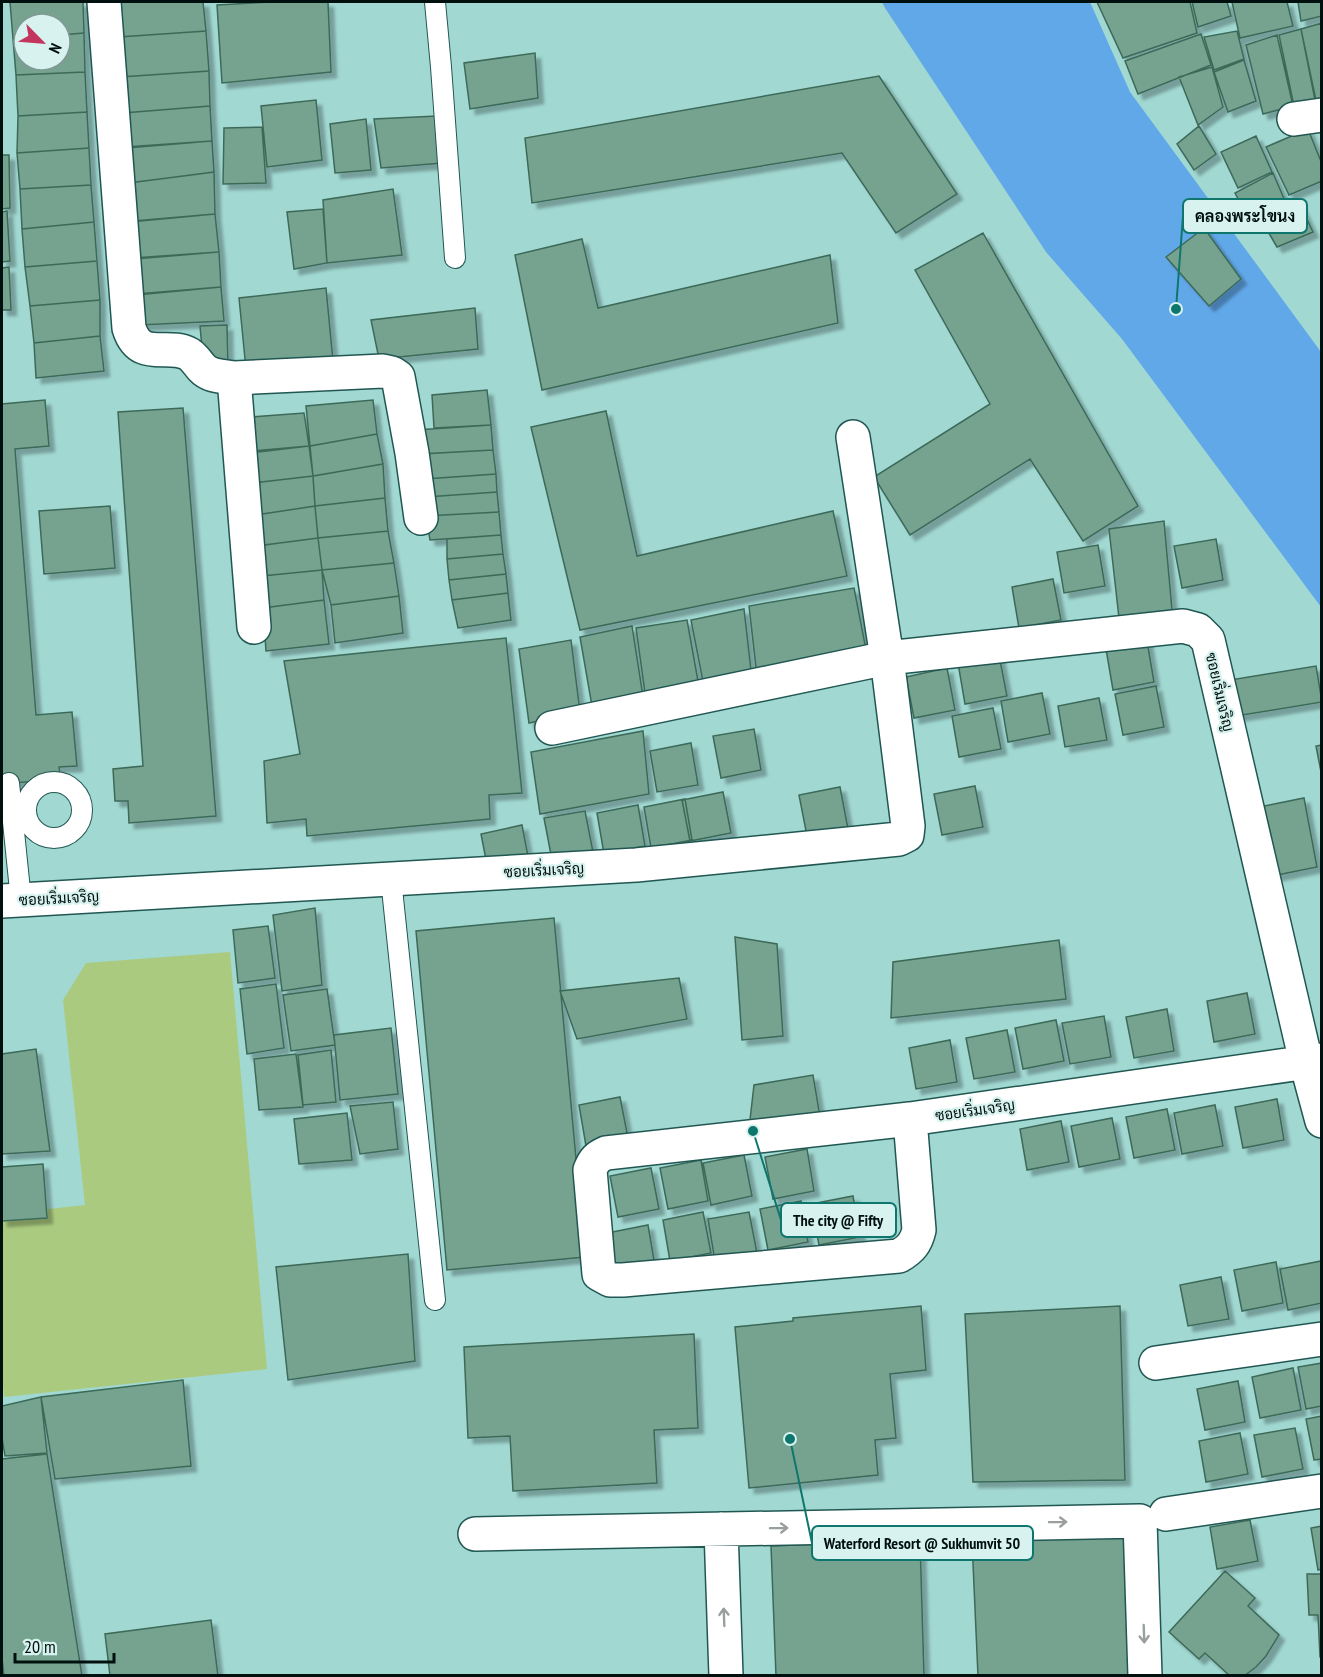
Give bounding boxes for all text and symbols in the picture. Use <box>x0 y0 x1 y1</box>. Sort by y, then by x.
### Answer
north arrow <box>12 12 72 72</box>
text: N <box>45 40 66 56</box>
callout: คลองพระโขนง <box>1183 199 1307 233</box>
text: คลองพระโขนง <box>1195 205 1295 226</box>
street label: ซอยเริ่มเจริญ <box>1202 650 1243 733</box>
street label: ซอยเริ่มเจริญ <box>503 854 585 882</box>
street label: ซอยเริ่มเจริญ <box>18 882 100 910</box>
street label: ซอยเริ่มเจริญ <box>933 1091 1016 1125</box>
callout: The city @ Fifty <box>781 1203 896 1237</box>
text: The city @ Fifty <box>793 1210 884 1230</box>
one-way arrow <box>1048 1517 1068 1528</box>
one-way arrow <box>769 1522 789 1534</box>
callout: Waterford Resort @ Sukhumvit 50 <box>812 1526 1033 1560</box>
text: Waterford Resort @ Sukhumvit 50 <box>823 1533 1021 1553</box>
one-way arrow <box>718 1608 730 1628</box>
one-way arrow <box>1138 1623 1149 1643</box>
scale bar <box>15 1626 114 1664</box>
text: 20 m <box>24 1635 56 1658</box>

